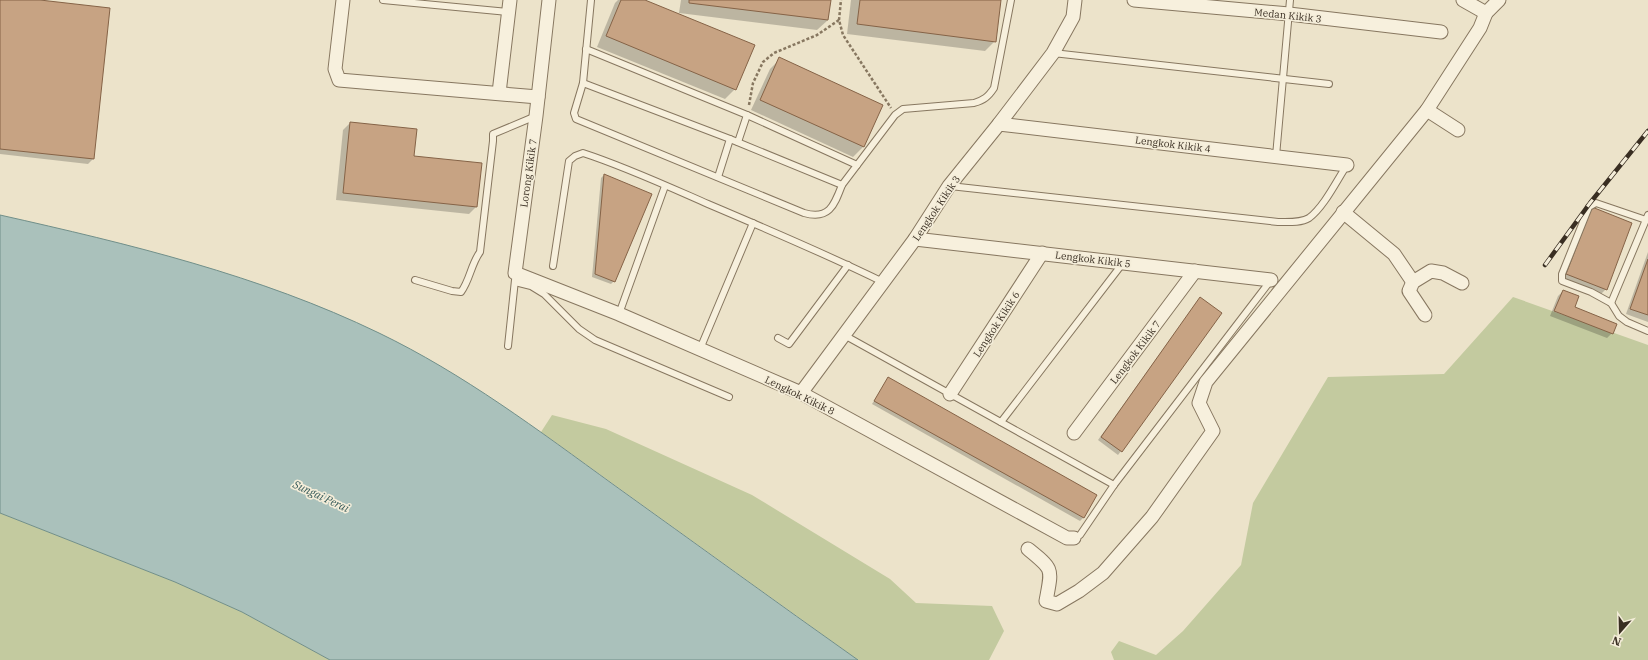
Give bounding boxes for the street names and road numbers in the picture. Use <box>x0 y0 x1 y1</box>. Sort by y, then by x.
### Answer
street label: Medan Kikik 3 <box>1254 5 1322 26</box>
street label: Lengkok Kikik 4 <box>1134 133 1211 156</box>
street label: Lorong Kikik 7 <box>517 138 540 208</box>
street label: Lengkok Kikik 3 <box>910 173 963 243</box>
street label: Lengkok Kikik 5 <box>1054 248 1131 271</box>
street label: Lengkok Kikik 6 <box>970 289 1023 360</box>
street label: Lengkok Kikik 7 <box>1107 318 1163 387</box>
street label: Lengkok Kikik 8 <box>763 373 837 418</box>

